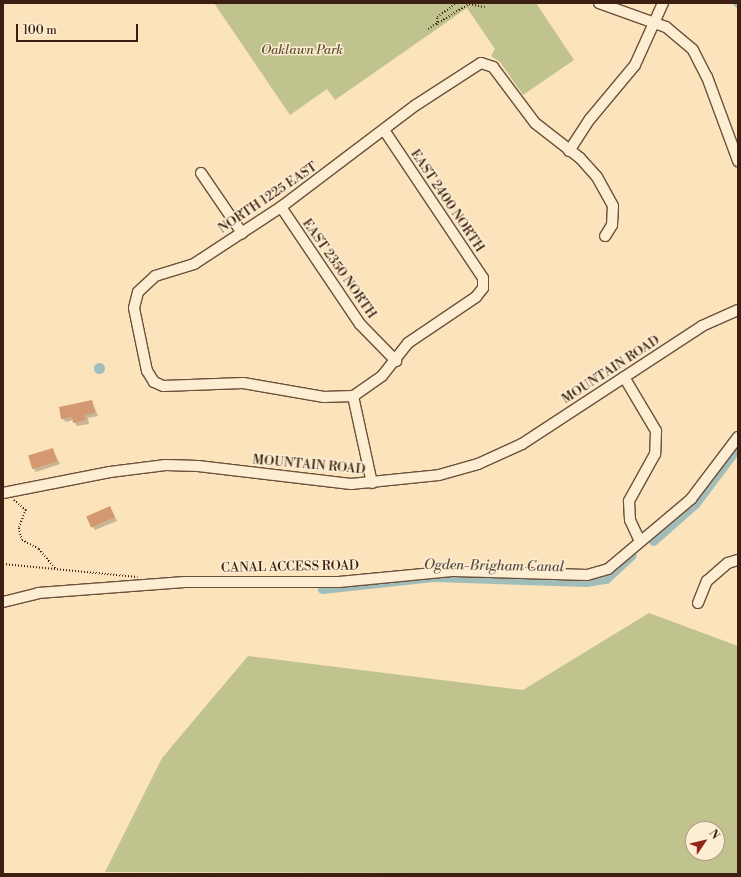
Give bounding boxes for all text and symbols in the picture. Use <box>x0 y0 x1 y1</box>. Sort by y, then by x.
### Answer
scale bar <box>18 16 140 42</box>
text: 100 m <box>23 23 57 38</box>
park label: Oaklawn Park <box>261 42 343 58</box>
street label: EAST 2400 NORTH <box>407 147 487 255</box>
street label: NORTH 1225 EAST <box>216 159 320 237</box>
street label: EAST 2350 NORTH <box>299 216 379 322</box>
street label: MOUNTAIN ROAD <box>559 333 663 407</box>
street label: MOUNTAIN ROAD <box>252 452 366 478</box>
water label: Ogden-Brigham Canal <box>424 556 564 576</box>
street label: CANAL ACCESS ROAD <box>221 558 359 576</box>
north arrow <box>685 821 725 861</box>
text: N <box>706 827 722 842</box>

